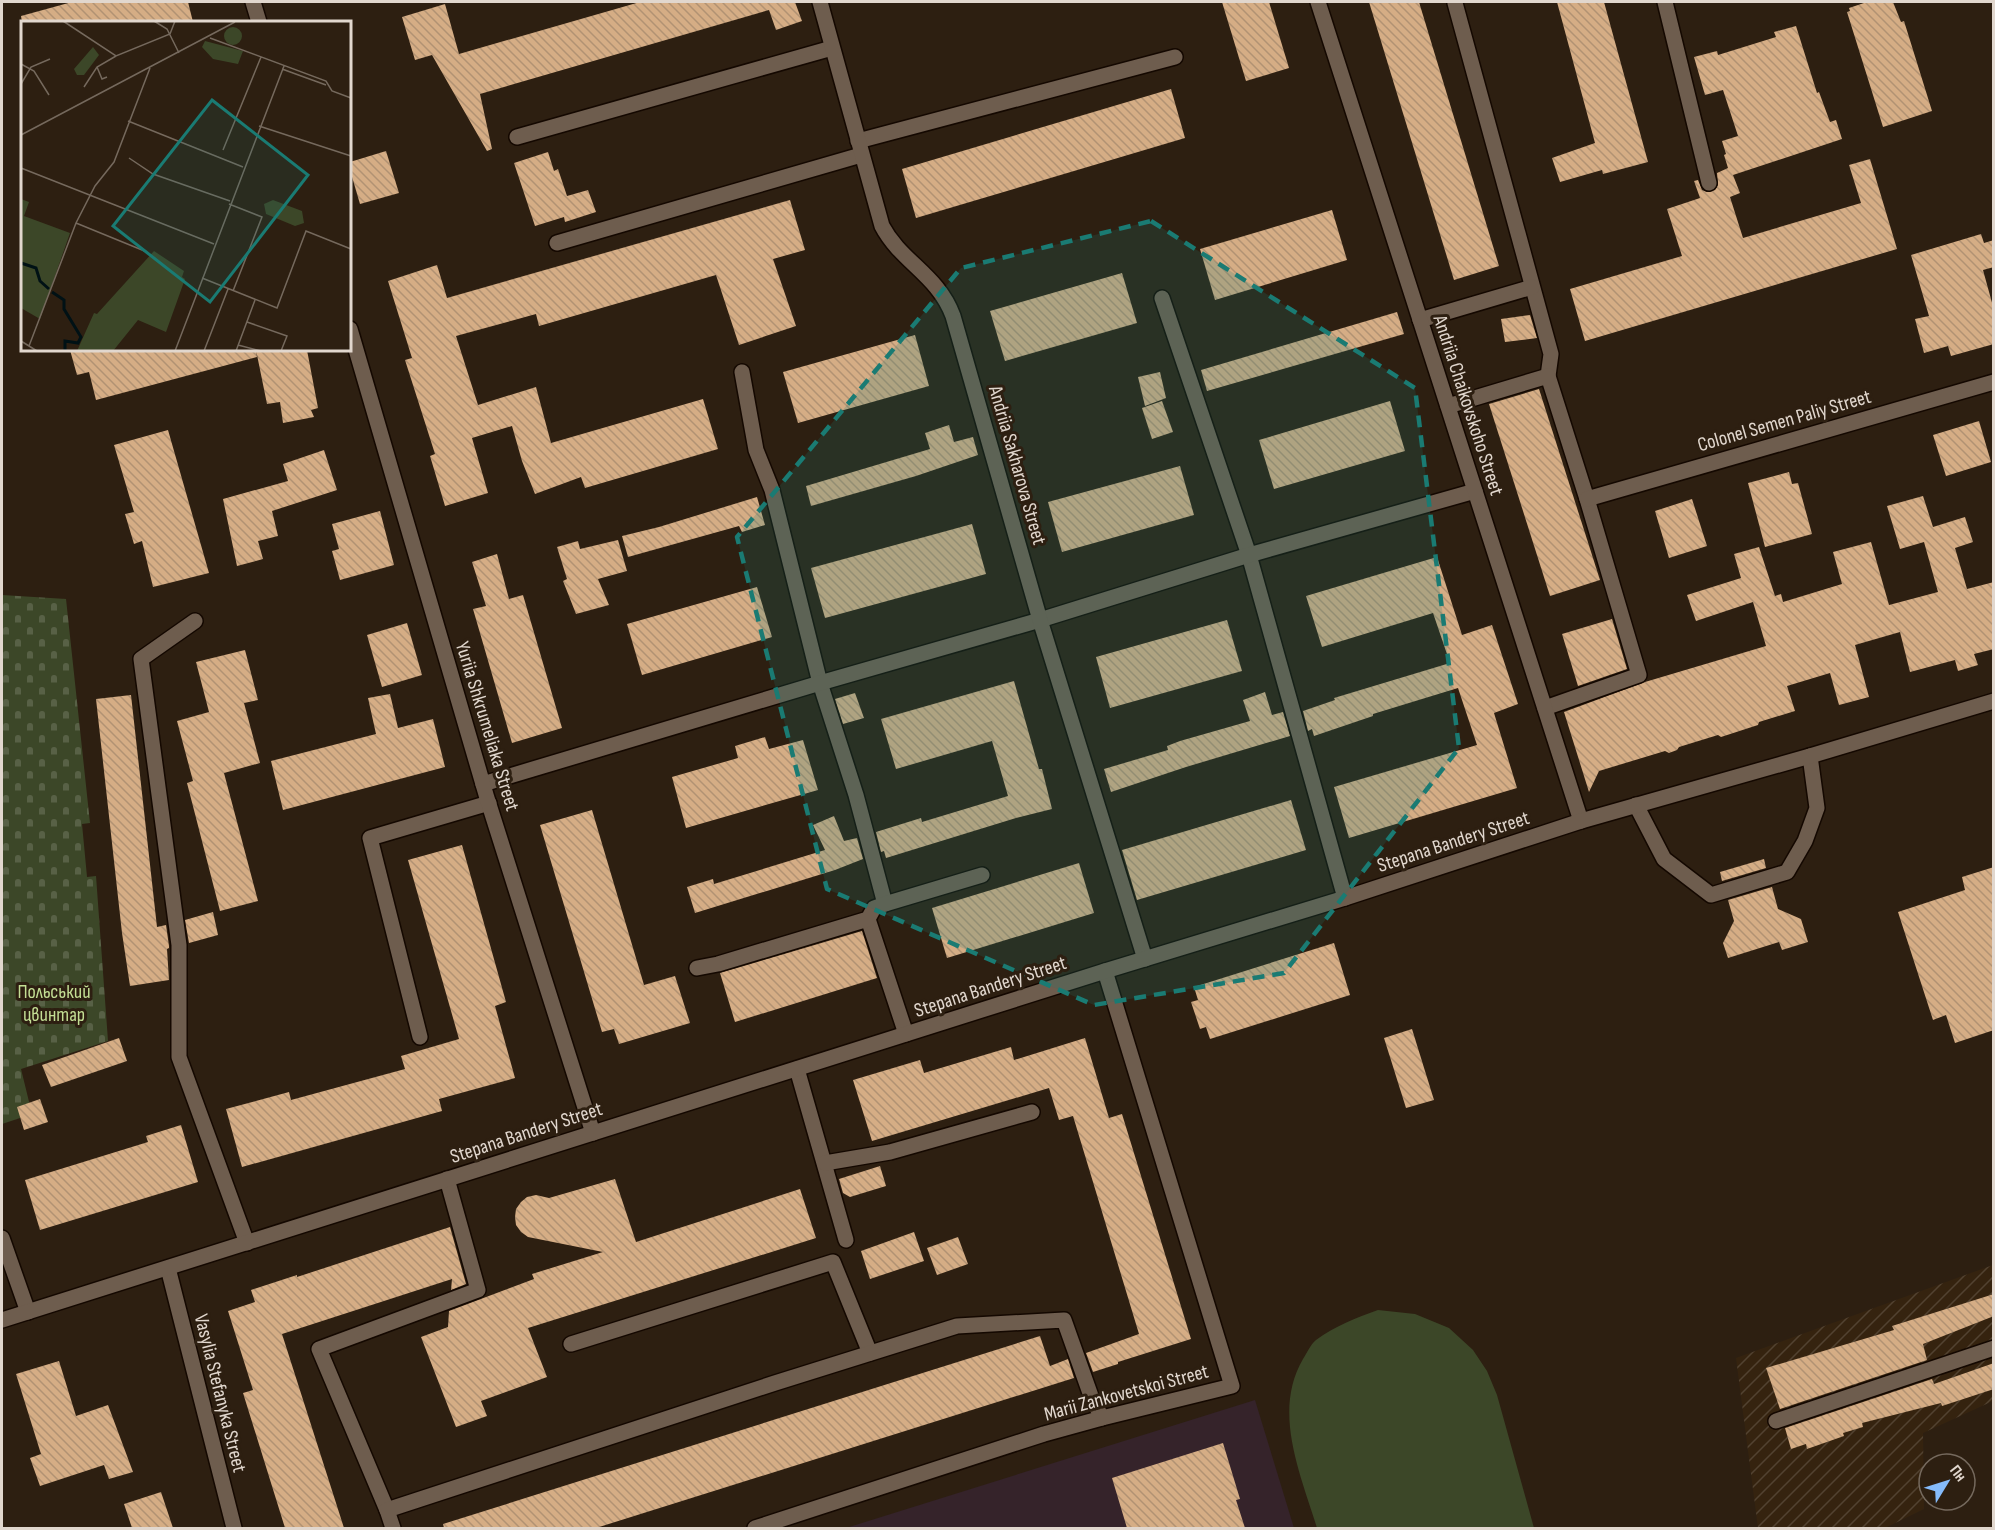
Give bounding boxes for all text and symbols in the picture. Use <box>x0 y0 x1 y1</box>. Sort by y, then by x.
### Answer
inset map <box>21 21 351 351</box>
street label: Andriia Chaikovskoho Street <box>1427 311 1508 498</box>
street label: Andriia Sakharova Street <box>983 382 1051 547</box>
street label: Colonel Semen Paliy Street <box>1695 385 1874 457</box>
street label: Yuriia Shkrumeliaka Street <box>450 639 524 814</box>
street label: Stepana Bandery Street <box>1374 806 1532 878</box>
street label: Stepana Bandery Street <box>911 951 1069 1023</box>
park label: Польський цвинтар <box>17 980 91 1027</box>
street label: Stepana Bandery Street <box>447 1097 605 1169</box>
street label: Vasylia Stefanyka Street <box>189 1312 251 1475</box>
street label: Marii Zankovetskoi Street <box>1041 1359 1211 1426</box>
north arrow <box>1917 1452 1977 1512</box>
text: Пн <box>1945 1462 1970 1486</box>

